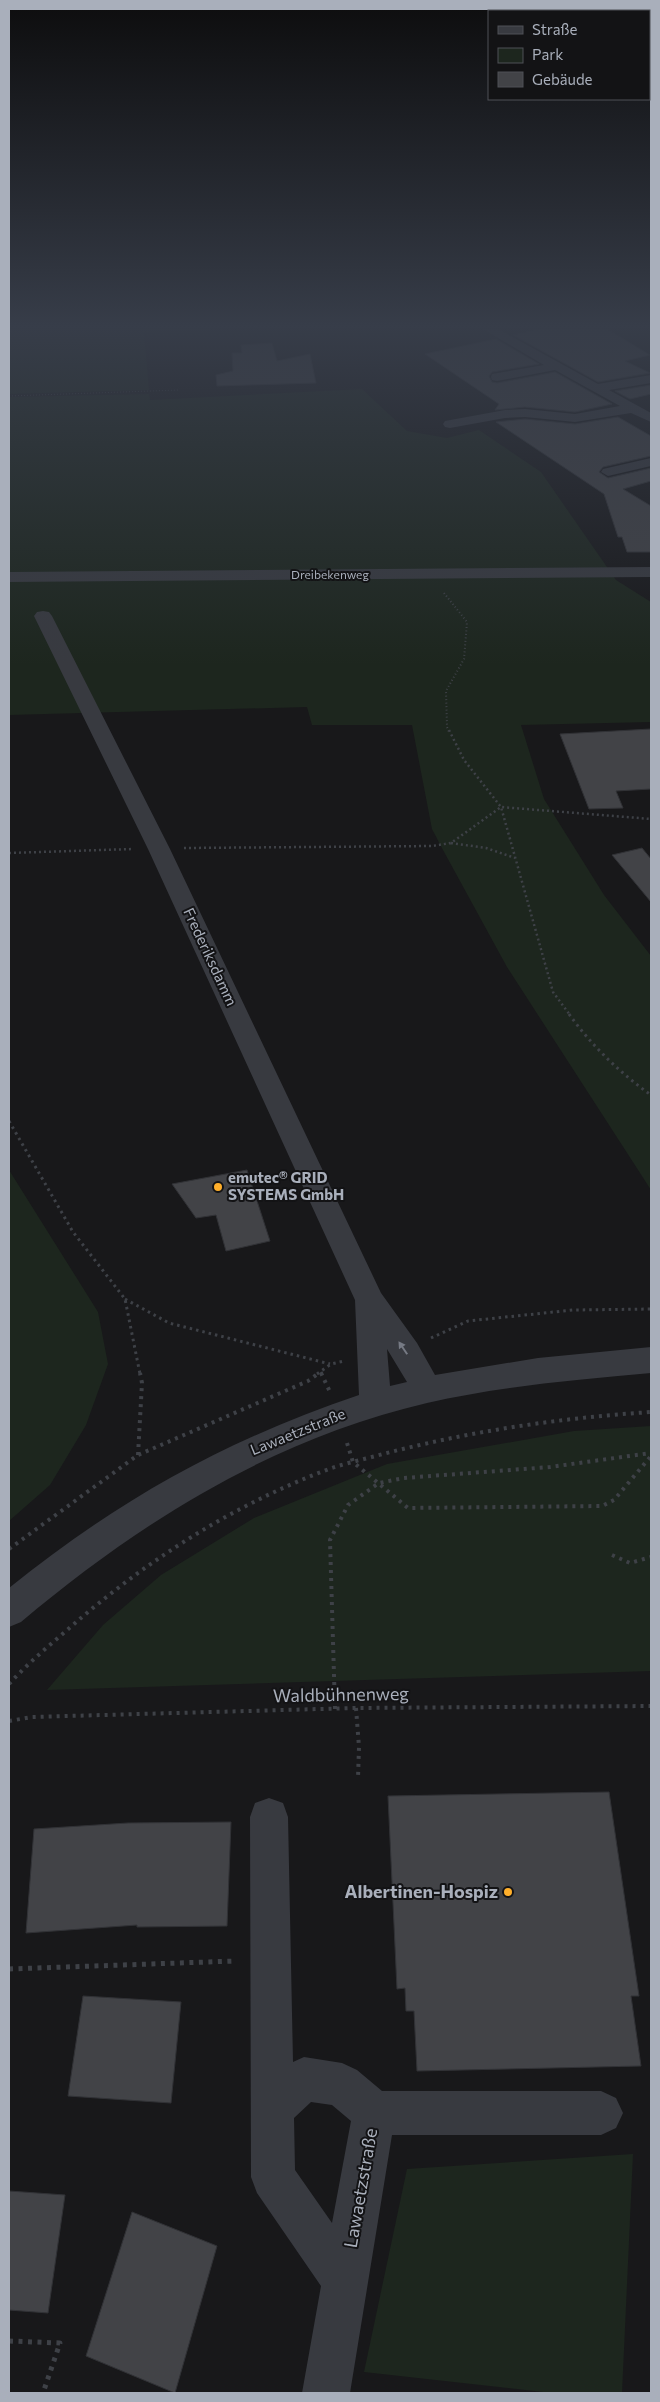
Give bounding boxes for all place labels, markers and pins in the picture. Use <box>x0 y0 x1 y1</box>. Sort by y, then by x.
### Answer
place label: emutec® GRID SYSTEMS GmbH <box>228 1168 344 1203</box>
marker: emutec® GRID SYSTEMS GmbH <box>212 1181 224 1193</box>
place label: Albertinen-Hospiz <box>345 1880 498 1902</box>
marker: Albertinen-Hospiz <box>502 1886 514 1898</box>

